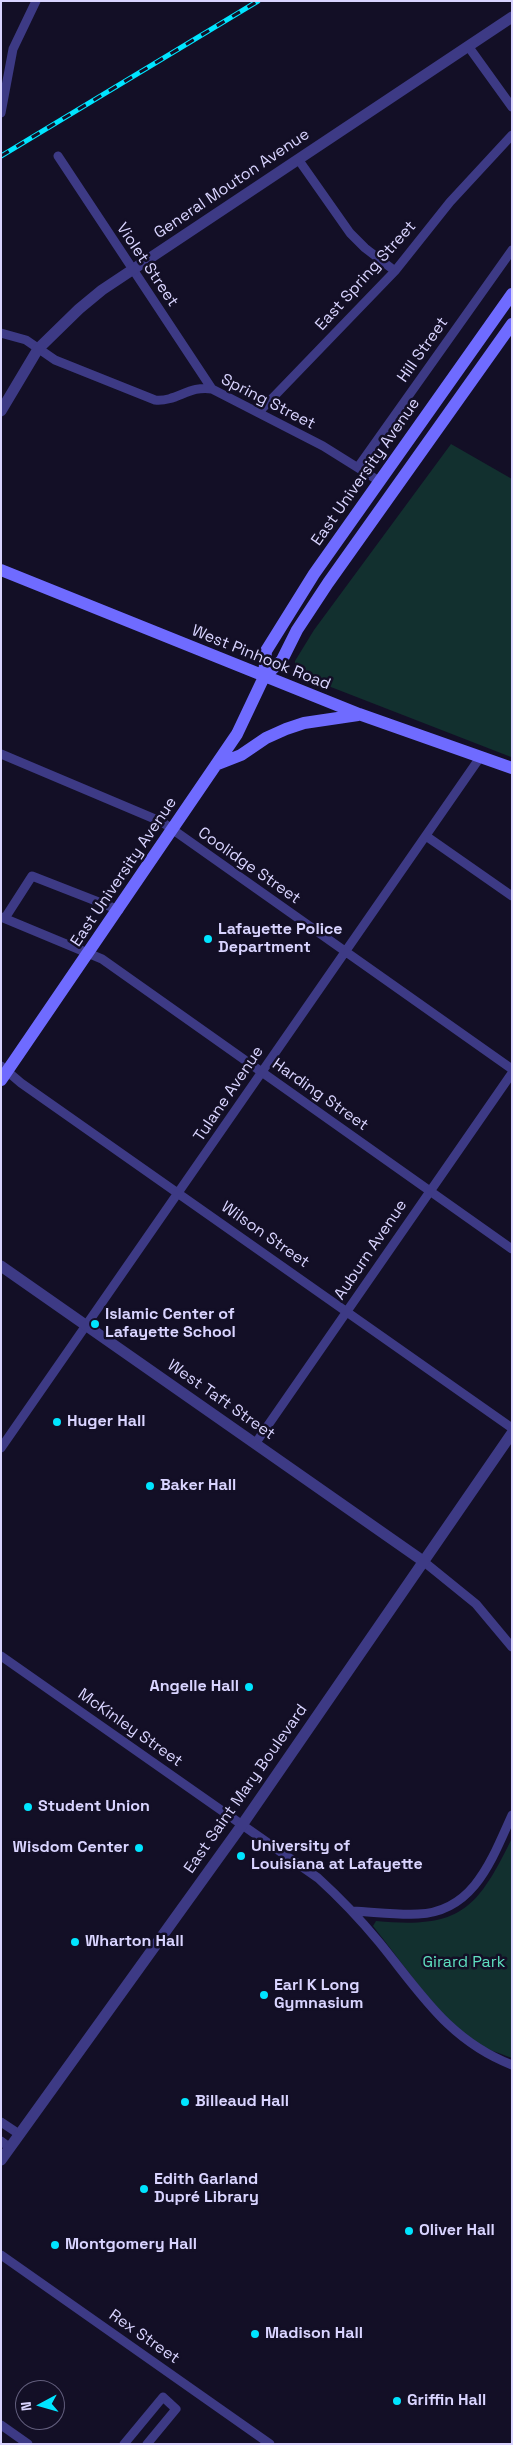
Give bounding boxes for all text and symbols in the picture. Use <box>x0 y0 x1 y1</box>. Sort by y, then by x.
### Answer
street label: General Mouton Avenue <box>151 125 313 243</box>
street label: East Spring Street <box>312 217 420 335</box>
street label: Violet Street <box>112 219 182 311</box>
street label: Hill Street <box>394 314 452 386</box>
street label: Spring Street <box>218 370 318 434</box>
street label: East University Avenue <box>308 394 424 550</box>
street label: West Pinhook Road <box>189 621 333 695</box>
street label: East University Avenue <box>67 794 181 950</box>
street label: Coolidge Street <box>194 823 304 909</box>
place label: Lafayette Police Department <box>218 920 342 958</box>
marker: Lafayette Police Department <box>202 933 214 945</box>
street label: Tulane Avenue <box>190 1043 268 1145</box>
street label: Harding Street <box>268 1055 372 1135</box>
street label: Auburn Avenue <box>330 1196 412 1304</box>
street label: Wilson Street <box>217 1198 313 1272</box>
place label: Islamic Center of Lafayette School <box>105 1305 236 1343</box>
marker: Islamic Center of Lafayette School <box>89 1318 101 1330</box>
street label: West Taft Street <box>164 1356 278 1444</box>
place label: Huger Hall <box>67 1412 145 1432</box>
marker: Huger Hall <box>51 1416 63 1428</box>
place label: Baker Hall <box>160 1476 236 1496</box>
marker: Baker Hall <box>144 1480 156 1492</box>
place label: Angelle Hall <box>149 1677 239 1697</box>
marker: Angelle Hall <box>243 1681 255 1693</box>
street label: McKinley Street <box>74 1685 186 1771</box>
street label: East Saint Mary Boulevard <box>180 1701 312 1877</box>
place label: Student Union <box>38 1797 150 1817</box>
marker: Student Union <box>22 1801 34 1813</box>
place label: University of Louisiana at Lafayette <box>251 1837 423 1875</box>
place label: Wisdom Center <box>13 1838 129 1858</box>
marker: Wisdom Center <box>133 1842 145 1854</box>
marker: University of Louisiana at Lafayette <box>235 1850 247 1862</box>
place label: Wharton Hall <box>85 1932 184 1952</box>
marker: Wharton Hall <box>69 1936 81 1948</box>
park label: Girard Park <box>423 1953 505 1973</box>
place label: Earl K Long Gymnasium <box>274 1976 363 2014</box>
marker: Earl K Long Gymnasium <box>258 1989 270 2001</box>
place label: Billeaud Hall <box>195 2092 289 2112</box>
marker: Billeaud Hall <box>179 2096 191 2108</box>
place label: Edith Garland Dupré Library <box>154 2170 259 2208</box>
marker: Edith Garland Dupré Library <box>138 2183 150 2195</box>
place label: Oliver Hall <box>419 2221 495 2241</box>
marker: Oliver Hall <box>403 2225 415 2237</box>
place label: Montgomery Hall <box>65 2235 197 2255</box>
marker: Montgomery Hall <box>49 2239 61 2251</box>
street label: Rex Street <box>105 2306 183 2368</box>
place label: Madison Hall <box>265 2324 363 2344</box>
marker: Madison Hall <box>249 2328 261 2340</box>
north arrow <box>15 2380 65 2430</box>
place label: Griffin Hall <box>407 2391 486 2411</box>
marker: Griffin Hall <box>391 2395 403 2407</box>
text: N <box>17 2401 36 2412</box>

